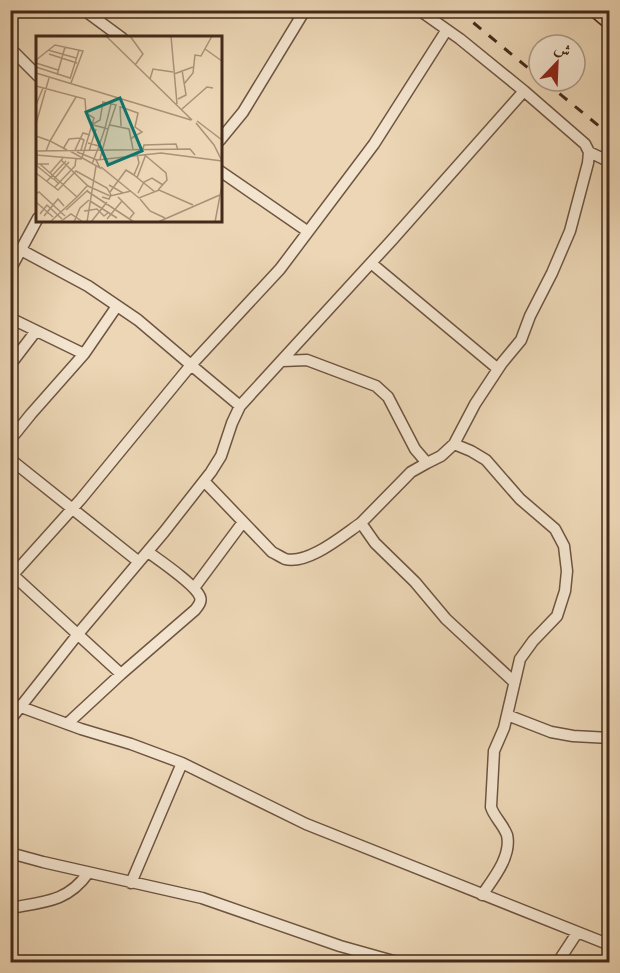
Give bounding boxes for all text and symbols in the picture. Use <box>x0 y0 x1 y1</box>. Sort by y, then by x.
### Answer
north arrow <box>527 33 587 93</box>
text: ش <box>551 35 575 63</box>
inset map <box>36 36 222 222</box>

